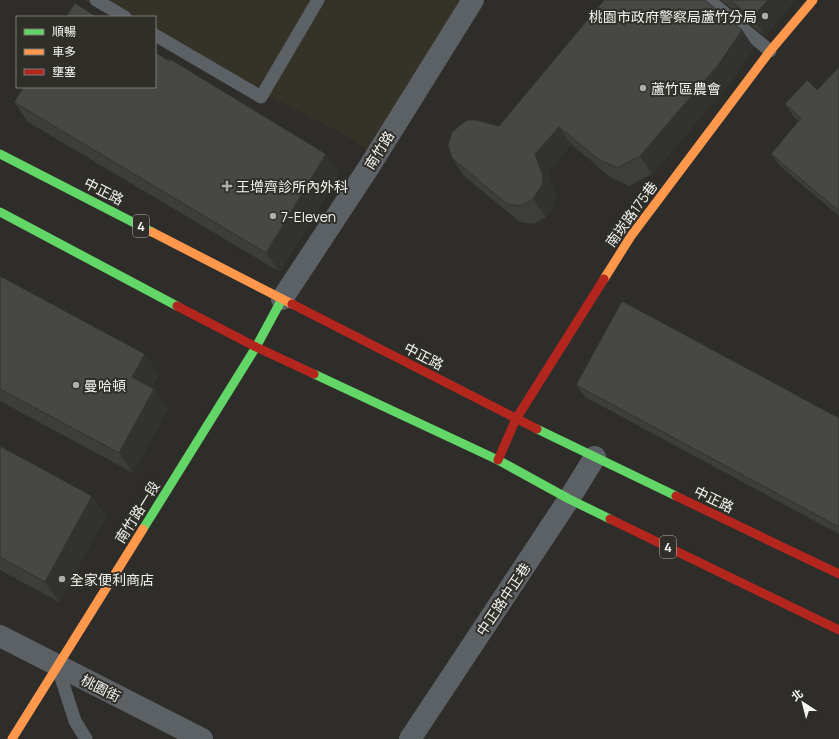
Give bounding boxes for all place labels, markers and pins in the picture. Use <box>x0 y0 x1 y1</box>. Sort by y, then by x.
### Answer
place label: 桃園市政府警察局蘆竹分局 <box>589 7 757 26</box>
marker: 桃園市政府警察局蘆竹分局 <box>760 11 770 21</box>
place label: 蘆竹區農會 <box>651 79 721 98</box>
marker: 蘆竹區農會 <box>638 83 648 93</box>
place label: 王增齊診所內外科 <box>236 177 348 196</box>
marker: 王增齊診所內外科 <box>221 180 233 192</box>
place label: 7-Eleven <box>281 207 336 226</box>
marker: 7-Eleven <box>268 211 278 221</box>
place label: 曼哈頓 <box>84 376 126 395</box>
marker: 曼哈頓 <box>71 380 81 390</box>
place label: 全家便利商店 <box>70 570 154 589</box>
marker: 全家便利商店 <box>57 574 67 584</box>

